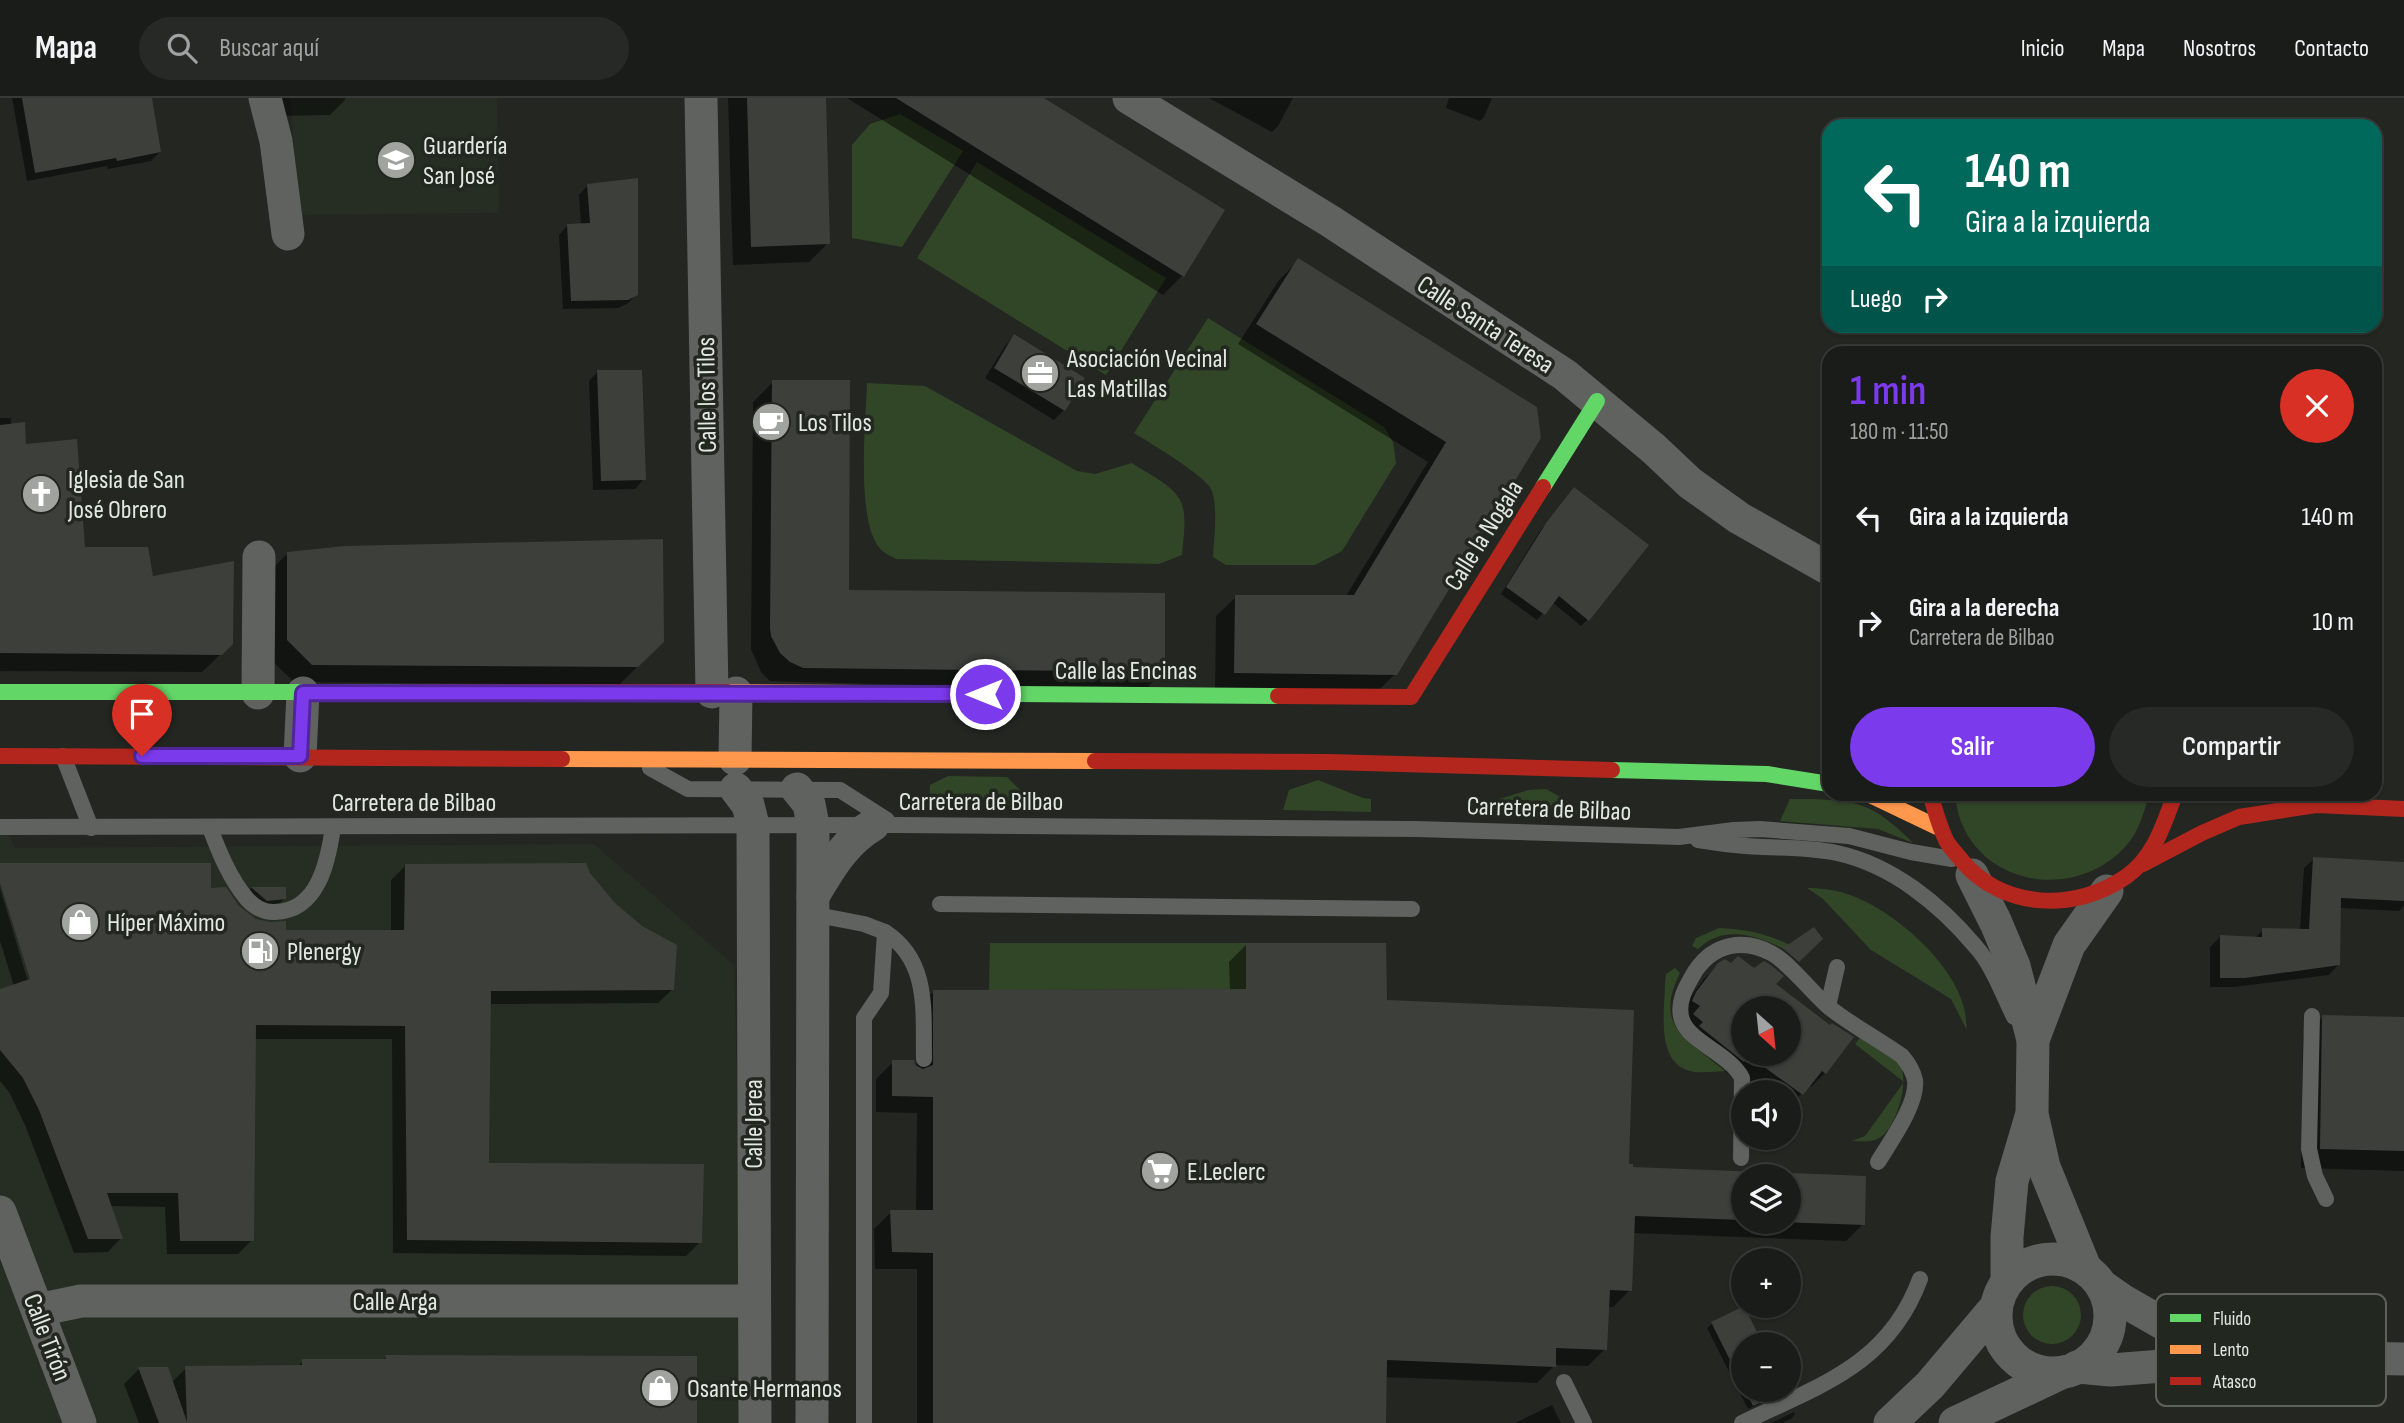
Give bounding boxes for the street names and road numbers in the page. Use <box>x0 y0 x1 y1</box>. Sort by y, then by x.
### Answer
street label: Calle Santa Teresa <box>1411 270 1559 381</box>
street label: Calle los Tilos <box>691 337 724 453</box>
street label: Calle la Nogala <box>1438 475 1530 597</box>
street label: Calle las Encinas <box>1055 656 1197 687</box>
street label: Carretera de Bilbao <box>899 787 1063 818</box>
street label: Carretera de Bilbao <box>332 788 496 819</box>
street label: Carretera de Bilbao <box>1466 791 1632 828</box>
street label: Calle Jerea <box>739 1079 770 1169</box>
street label: Calle Arga <box>353 1287 437 1318</box>
street label: Calle Tirón <box>16 1290 77 1385</box>

